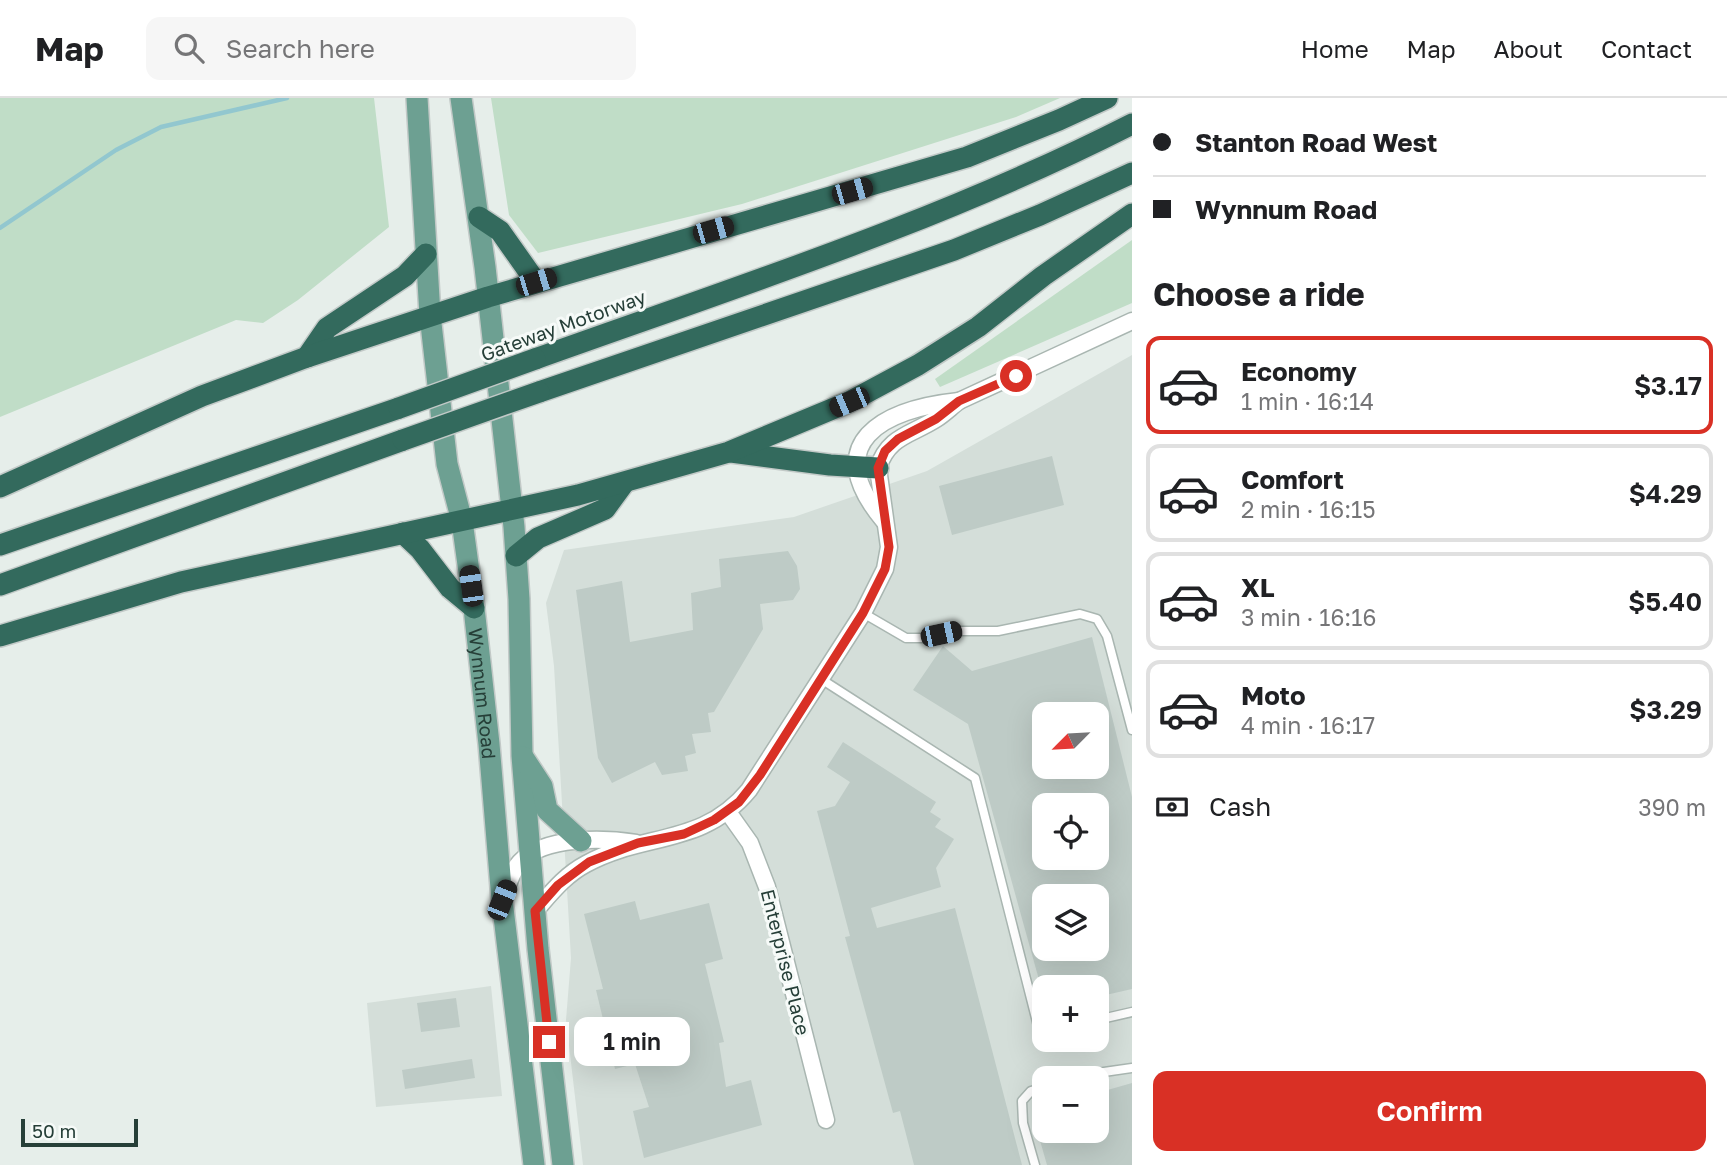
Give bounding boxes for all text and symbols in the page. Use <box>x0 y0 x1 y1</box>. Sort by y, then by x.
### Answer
search box <box>146 17 636 80</box>
text: Map <box>35 29 104 68</box>
icon: search <box>170 29 208 67</box>
text: Search here <box>226 33 375 64</box>
text: Home <box>1301 34 1369 63</box>
text: Map <box>1407 34 1456 63</box>
text: About <box>1494 34 1563 63</box>
text: Contact <box>1601 34 1692 63</box>
text: Stanton Road West <box>1195 127 1437 158</box>
car <box>829 175 876 207</box>
text: Wynnum Road <box>1195 194 1377 225</box>
car <box>690 214 737 246</box>
car <box>513 266 560 298</box>
text: Choose a ride <box>1153 275 1365 313</box>
street label: Gateway Motorway <box>477 284 649 366</box>
icon: car <box>1157 354 1220 417</box>
text: Economy <box>1241 356 1357 387</box>
route start <box>1000 360 1032 392</box>
text: $3.17 <box>1634 370 1702 401</box>
car <box>826 384 873 420</box>
text: 1 min · 16:14 <box>1241 387 1374 415</box>
icon: car <box>1157 462 1220 525</box>
text: Comfort <box>1241 464 1344 495</box>
text: $4.29 <box>1629 478 1702 509</box>
text: 2 min · 16:15 <box>1241 495 1376 523</box>
car <box>458 564 485 608</box>
icon: car <box>1157 570 1220 633</box>
text: XL <box>1241 572 1275 603</box>
text: $5.40 <box>1628 586 1702 617</box>
text: 3 min · 16:16 <box>1241 603 1376 631</box>
car <box>919 619 964 649</box>
street label: Wynnum Road <box>465 627 502 760</box>
icon: car <box>1157 678 1220 741</box>
text: Moto <box>1241 680 1306 711</box>
text: $3.29 <box>1629 694 1702 725</box>
north arrow <box>1032 702 1110 779</box>
map controls <box>1032 702 1109 1143</box>
text: 4 min · 16:17 <box>1241 711 1375 739</box>
icon: cash <box>1153 788 1191 826</box>
text: Cash <box>1209 791 1271 822</box>
button: locate <box>1032 793 1109 870</box>
text: 390 m <box>1638 793 1706 821</box>
car <box>485 877 520 923</box>
button: layers <box>1032 884 1109 961</box>
street label: Enterprise Place <box>757 887 815 1037</box>
button: + <box>1032 975 1109 1052</box>
callout: 1 min <box>574 1018 689 1066</box>
route end <box>533 1026 565 1058</box>
text: 1 min <box>603 1027 661 1055</box>
button: − <box>1032 1066 1109 1143</box>
button: Confirm <box>1153 1071 1706 1151</box>
scale bar <box>21 1116 138 1148</box>
text: 50 m <box>32 1119 76 1142</box>

